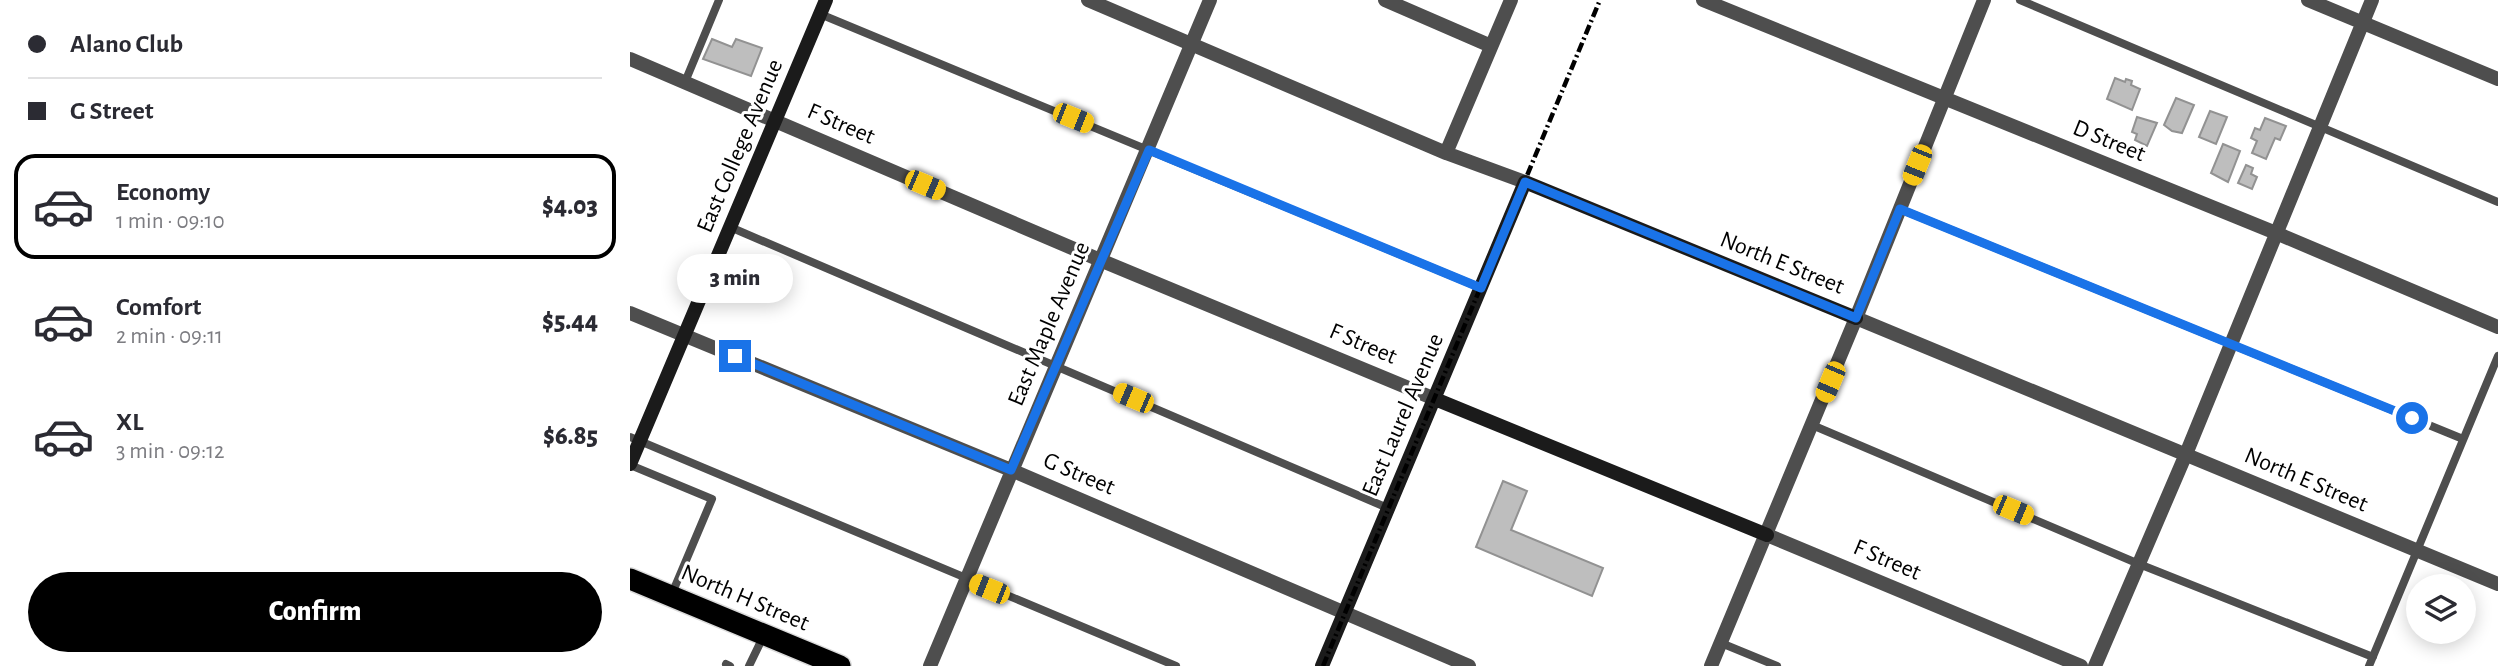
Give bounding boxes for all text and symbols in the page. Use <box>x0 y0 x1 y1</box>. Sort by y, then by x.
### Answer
text: Alano Club <box>70 31 183 57</box>
street label: East College Avenue <box>693 56 787 236</box>
text: G Street <box>70 98 154 124</box>
street label: F Street <box>804 99 879 149</box>
car <box>1050 100 1097 136</box>
street label: D Street <box>2069 116 2149 166</box>
car <box>1900 142 1935 188</box>
car <box>902 167 949 203</box>
icon: car <box>32 175 95 238</box>
text: Economy <box>116 179 210 205</box>
text: $4.03 <box>542 193 598 219</box>
text: 1 min · 09:10 <box>116 210 225 233</box>
street label: North E Street <box>1717 227 1848 299</box>
street label: East Maple Avenue <box>1004 238 1094 410</box>
callout: 3 min <box>677 254 793 304</box>
text: 3 min <box>710 267 760 290</box>
icon: car <box>32 290 95 353</box>
text: Comfort <box>116 294 201 320</box>
text: $5.44 <box>542 308 598 334</box>
street label: F Street <box>1326 319 1401 369</box>
text: 2 min · 09:11 <box>116 325 223 348</box>
street label: East Laurel Avenue <box>1358 330 1448 500</box>
route end <box>719 340 751 372</box>
car <box>1813 359 1848 405</box>
car <box>1110 380 1157 416</box>
route start <box>2396 402 2428 434</box>
icon: car <box>32 405 95 468</box>
text: XL <box>116 409 143 435</box>
text: $6.85 <box>543 423 598 449</box>
text: 3 min · 09:12 <box>116 440 225 463</box>
street label: North E Street <box>2241 443 2371 517</box>
street label: G Street <box>1040 448 1118 500</box>
car <box>1990 492 2037 528</box>
street label: F Street <box>1850 535 1925 585</box>
street label: North H Street <box>678 560 813 636</box>
car <box>966 571 1013 607</box>
button: Confirm <box>28 572 602 652</box>
map controls <box>2406 574 2476 644</box>
button: layers <box>2406 574 2476 644</box>

